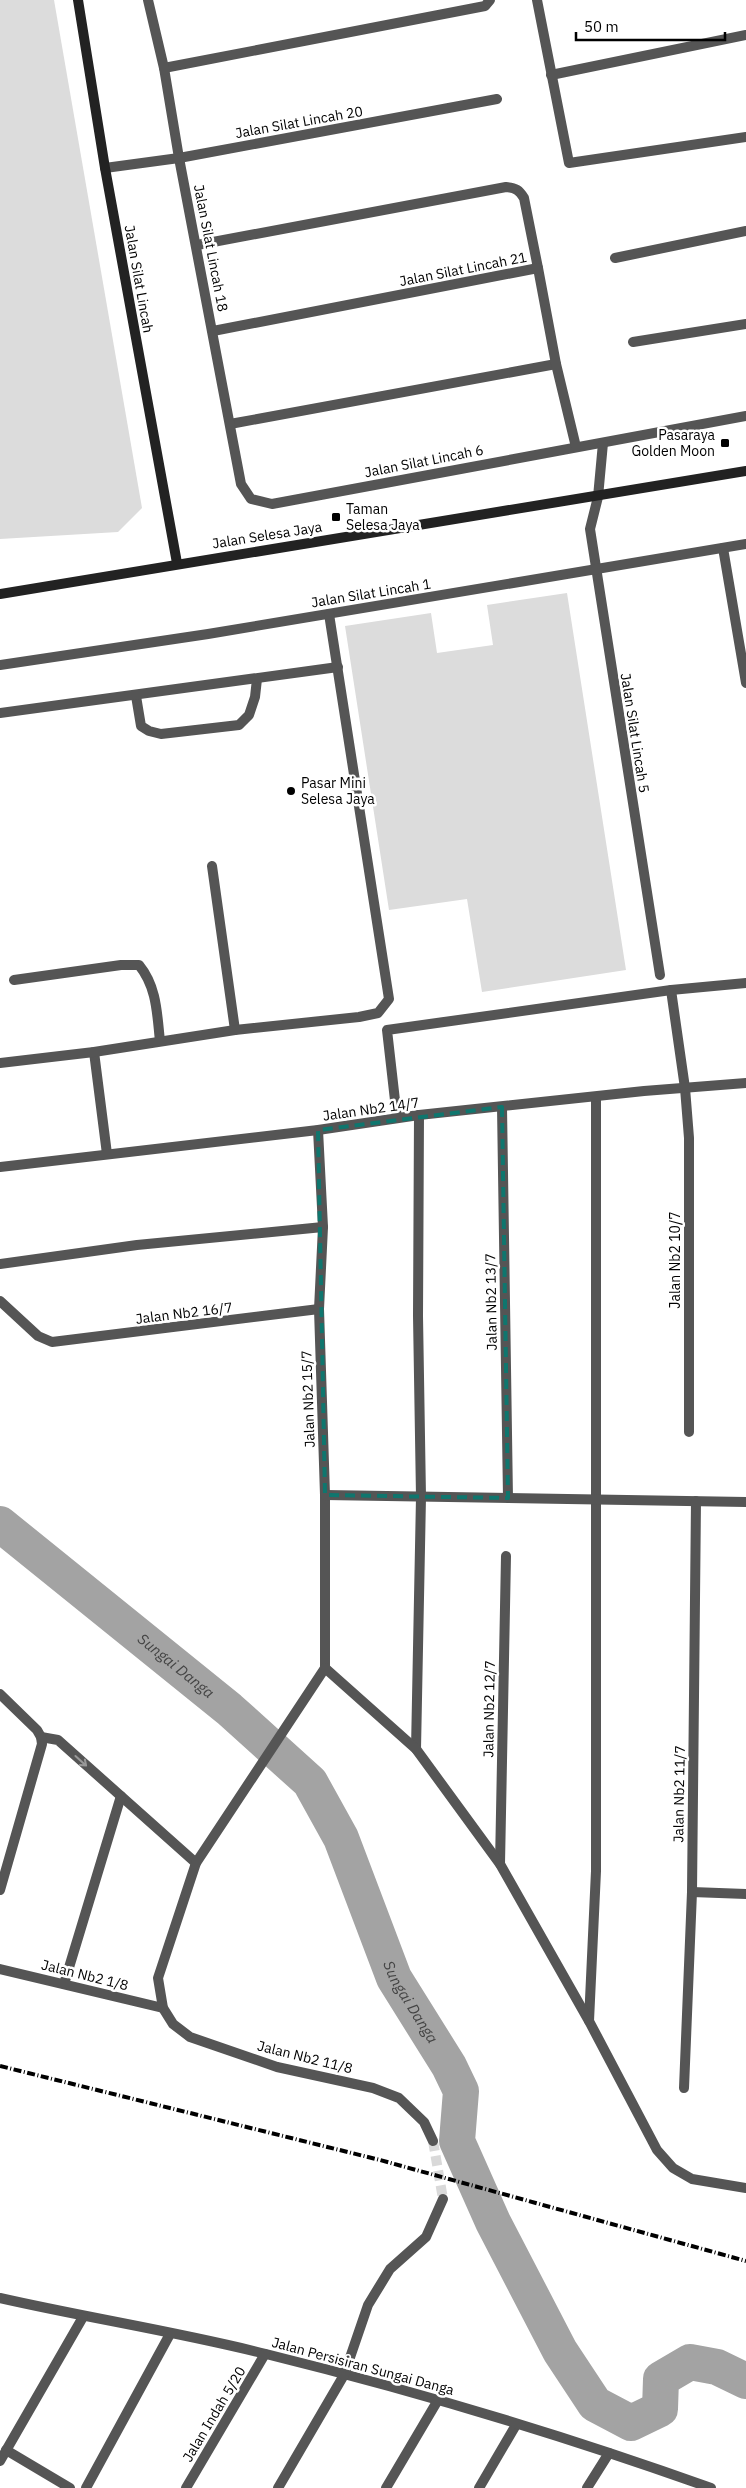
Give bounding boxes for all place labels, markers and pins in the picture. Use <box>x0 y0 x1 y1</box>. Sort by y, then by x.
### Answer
place label: Pasaraya Golden Moon <box>632 426 716 460</box>
marker: Pasaraya Golden Moon <box>719 437 731 449</box>
place label: Taman Selesa Jaya <box>346 500 420 534</box>
marker: Taman Selesa Jaya <box>330 511 342 523</box>
place label: Pasar Mini Selesa Jaya <box>301 774 375 808</box>
marker: Pasar Mini Selesa Jaya <box>285 785 297 797</box>

